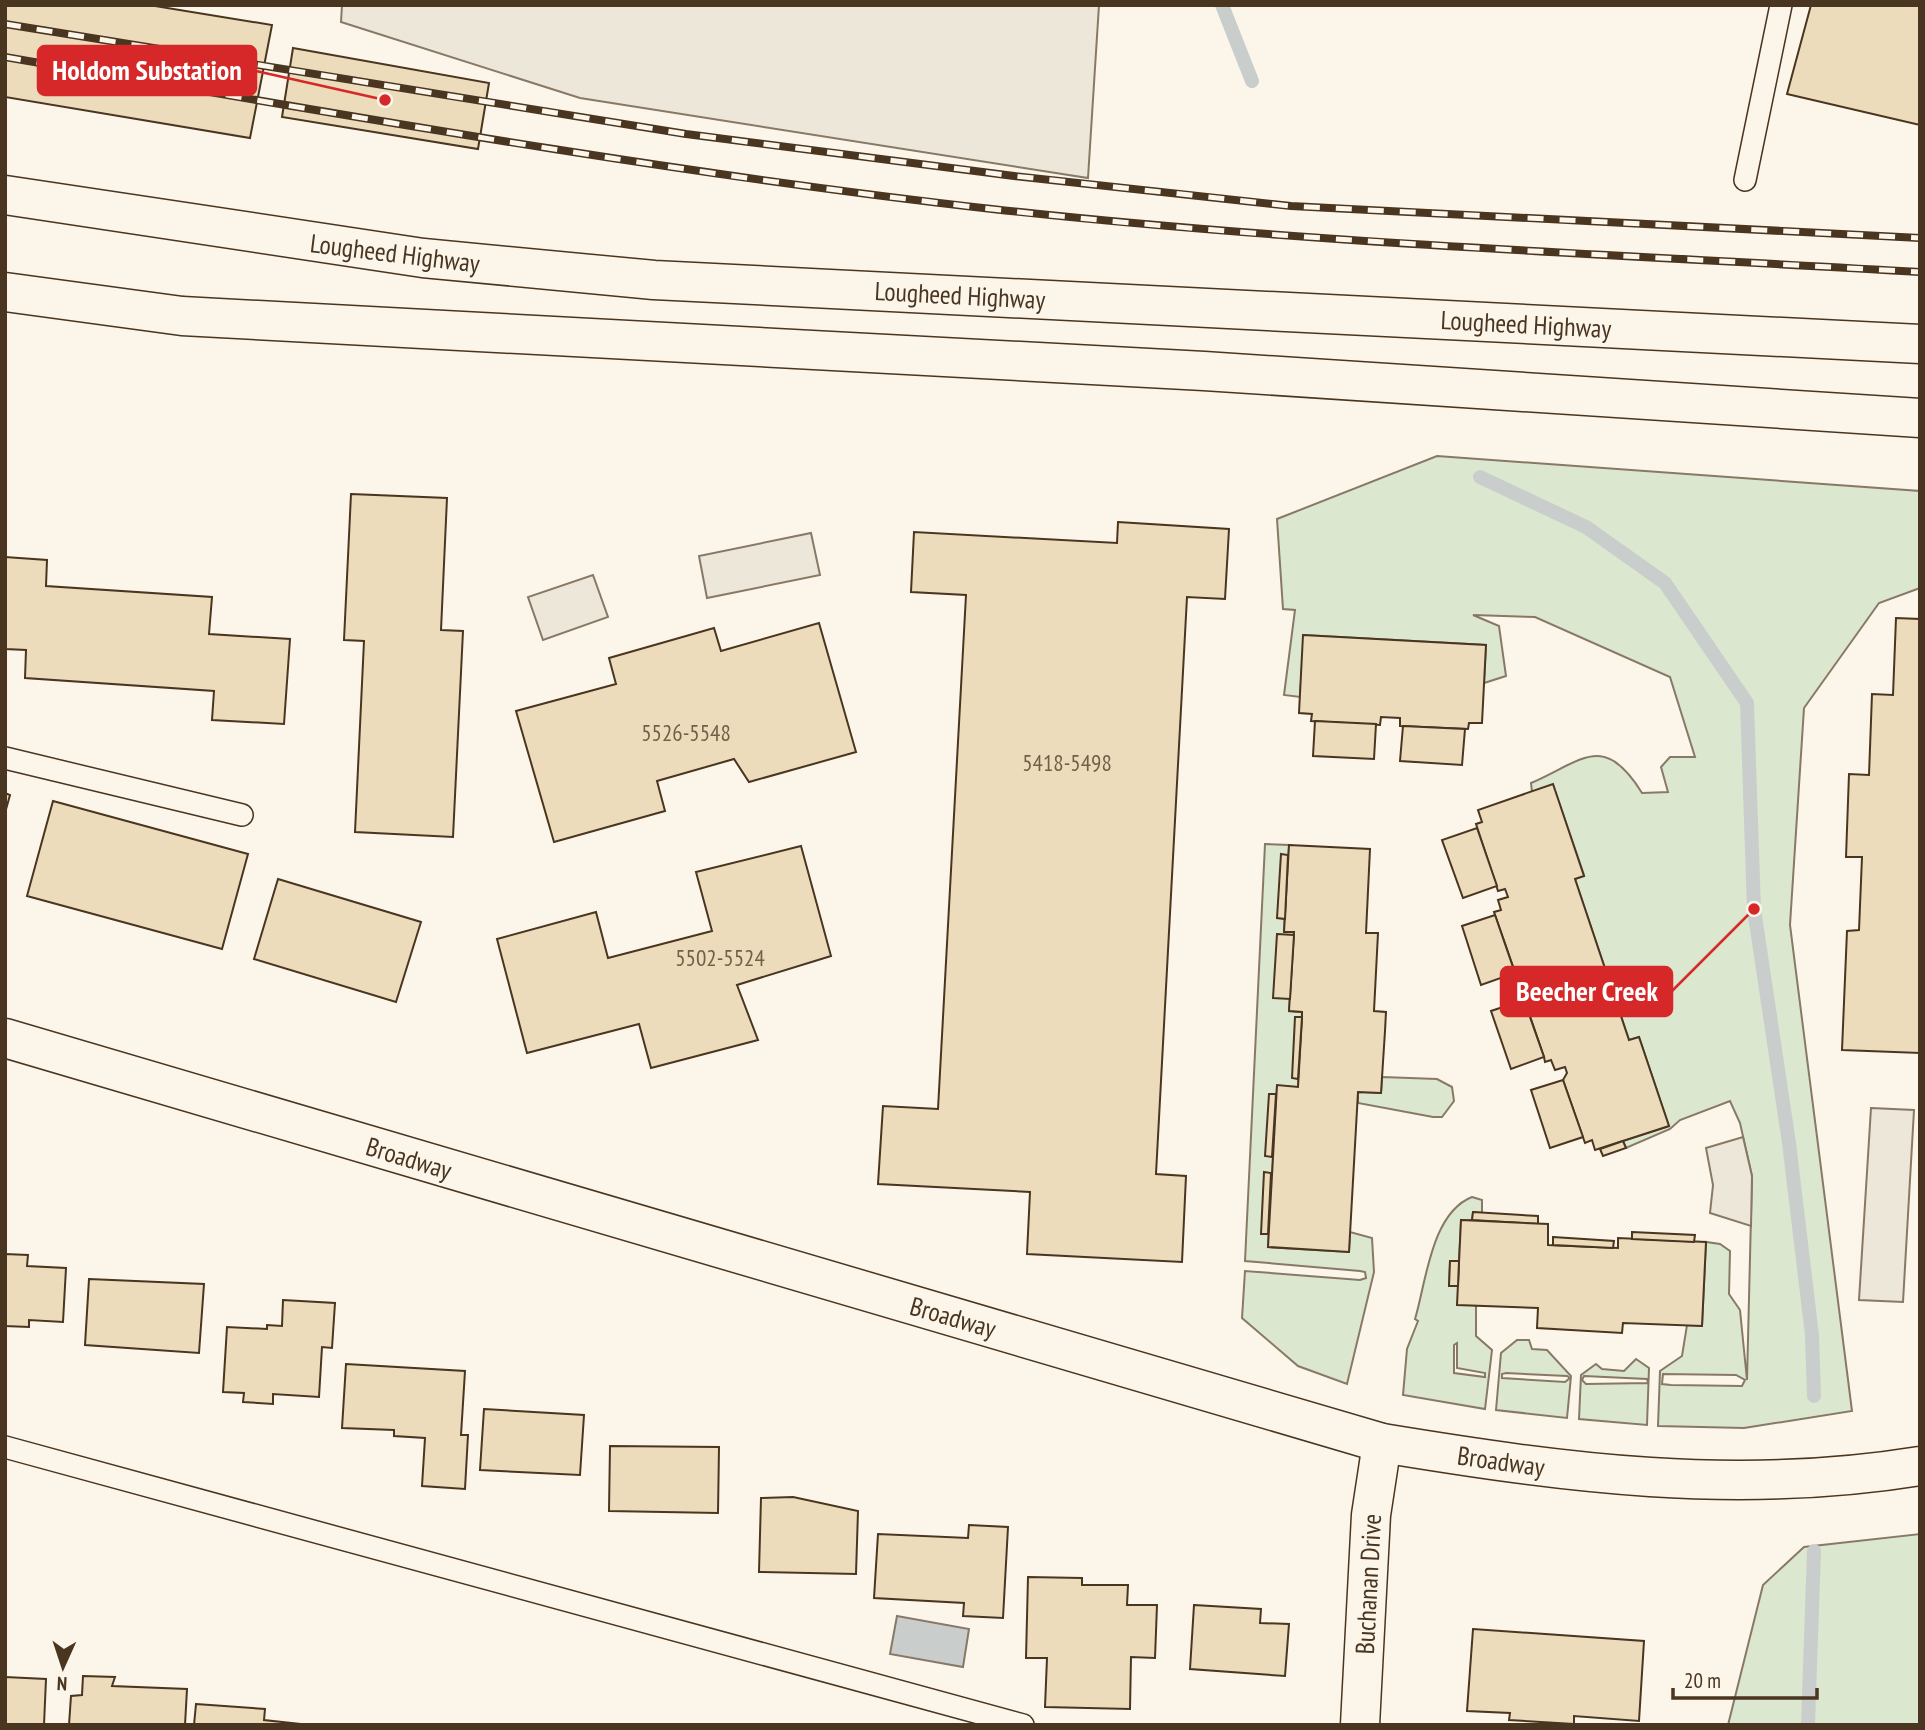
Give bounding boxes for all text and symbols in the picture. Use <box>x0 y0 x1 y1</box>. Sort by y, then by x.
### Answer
callout: Holdom Substation <box>38 46 256 95</box>
text: Holdom Substation <box>52 51 242 88</box>
street label: Lougheed Highway <box>308 226 482 280</box>
street label: Lougheed Highway <box>874 274 1046 316</box>
street label: Lougheed Highway <box>1440 303 1612 345</box>
house number: 5526-5548 <box>641 718 731 747</box>
house number: 5418-5498 <box>1022 748 1112 777</box>
house number: 5502-5524 <box>675 943 765 972</box>
callout: Beecher Creek <box>1501 967 1672 1016</box>
text: Beecher Creek <box>1516 972 1658 1009</box>
street label: Broadway <box>362 1129 456 1187</box>
street label: Broadway <box>906 1289 1000 1345</box>
street label: Broadway <box>1455 1439 1547 1483</box>
street label: Buchanan Drive <box>1348 1513 1388 1655</box>
north arrow <box>28 1632 98 1702</box>
scale bar <box>1673 1656 1816 1700</box>
text: 20 m <box>1684 1667 1721 1694</box>
text: N <box>56 1672 68 1696</box>

